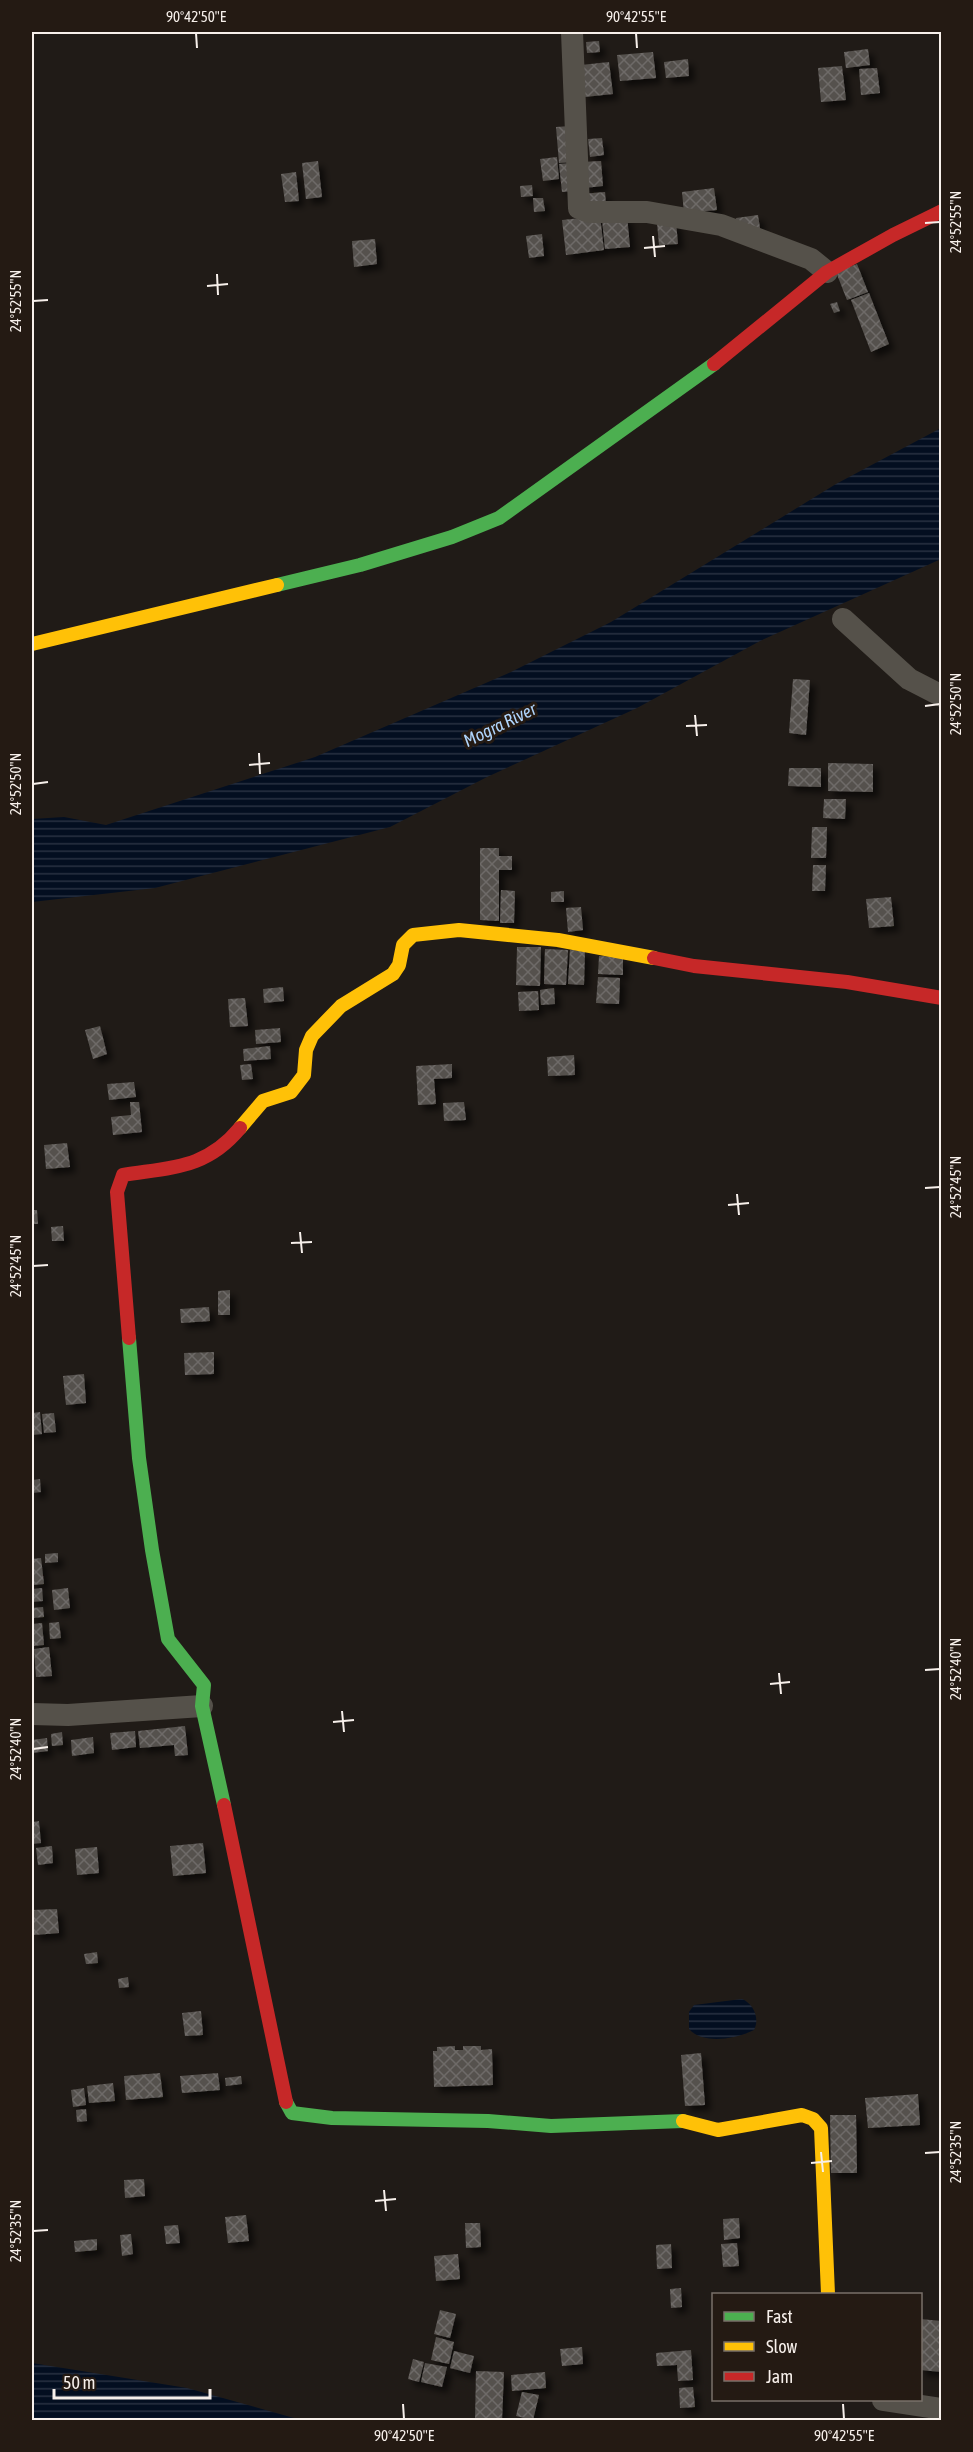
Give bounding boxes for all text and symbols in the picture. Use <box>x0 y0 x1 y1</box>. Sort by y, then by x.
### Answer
text: 90°42'50"E <box>166 8 227 25</box>
text: 90°42'55"E <box>606 8 667 25</box>
text: 24°52'55"N <box>947 191 964 253</box>
text: 24°52'55"N <box>7 270 24 332</box>
text: 24°52'50"N <box>947 673 964 735</box>
water label: Mogra River <box>460 698 540 751</box>
text: 24°52'50"N <box>7 753 24 815</box>
text: 24°52'45"N <box>947 1156 964 1218</box>
text: 24°52'45"N <box>7 1235 24 1297</box>
text: 24°52'40"N <box>947 1638 964 1700</box>
text: 24°52'40"N <box>7 1718 24 1780</box>
text: 24°52'35"N <box>947 2121 964 2183</box>
text: 24°52'35"N <box>7 2200 24 2262</box>
legend <box>712 2293 922 2401</box>
text: Fast <box>766 2306 793 2327</box>
text: Slow <box>766 2336 797 2357</box>
scale bar <box>54 2362 210 2400</box>
text: Jam <box>766 2366 793 2387</box>
text: 50 m <box>63 2372 95 2393</box>
text: 90°42'50"E <box>374 2427 435 2444</box>
text: 90°42'55"E <box>814 2427 875 2444</box>

